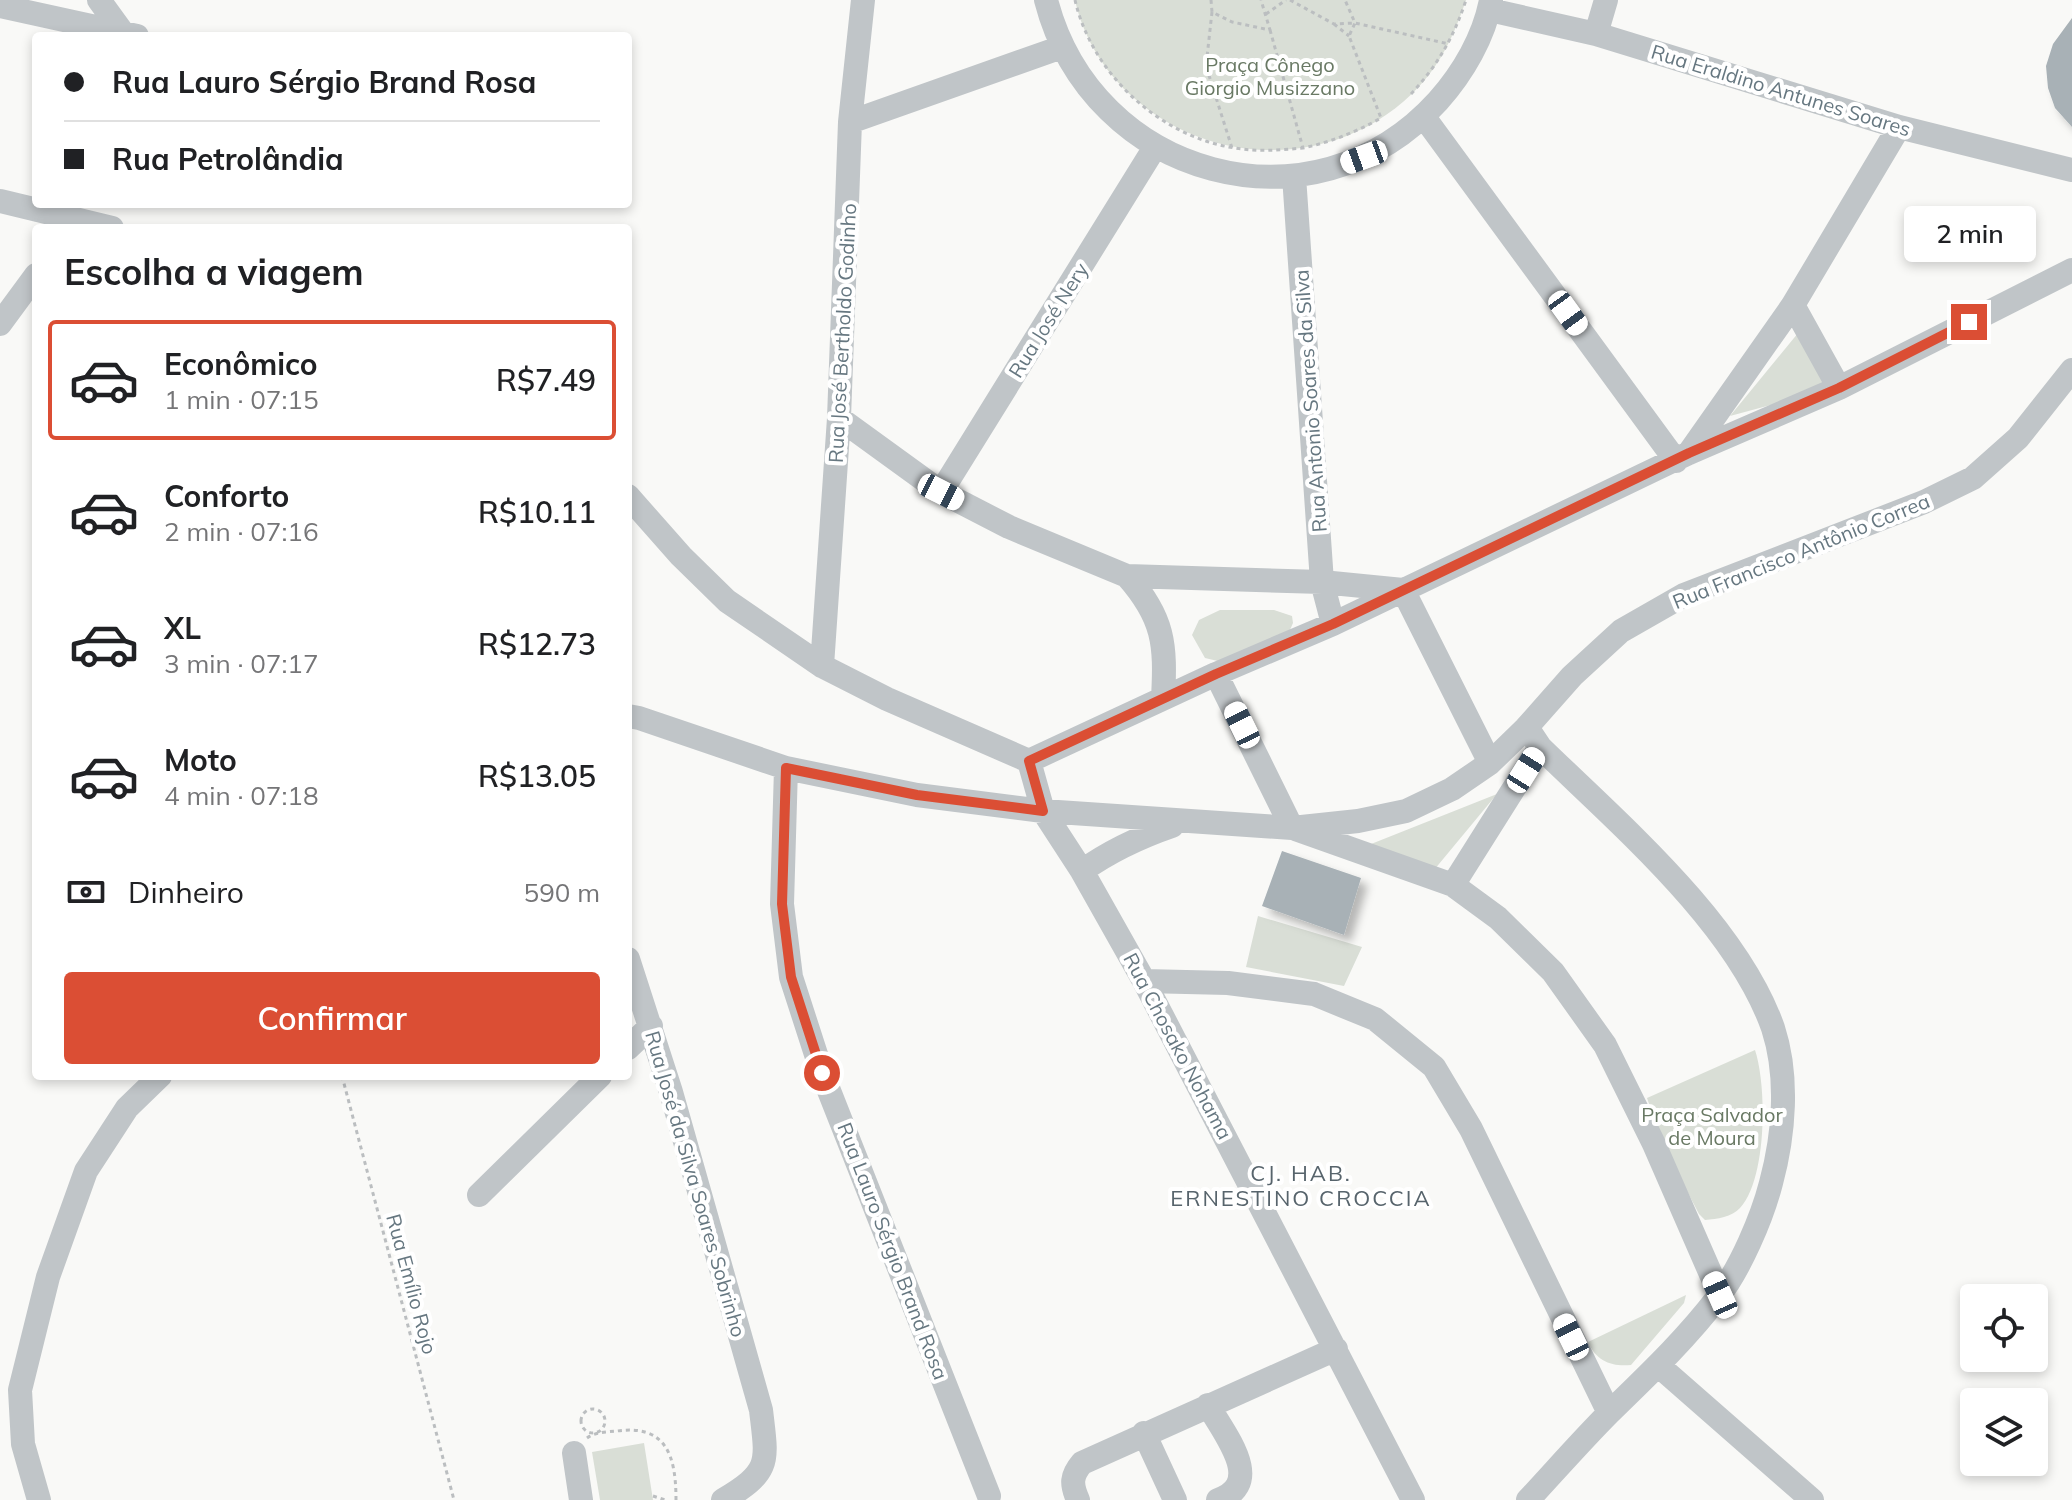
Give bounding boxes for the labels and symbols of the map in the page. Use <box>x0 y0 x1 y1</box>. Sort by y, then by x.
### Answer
street label: Rua Eraldino Antunes Soares <box>1648 39 1914 141</box>
park label: Praça Cônego Giorgio Musizzano <box>1185 52 1355 100</box>
car <box>1337 138 1391 176</box>
street label: Rua José Bertholdo Godinho <box>823 202 861 464</box>
callout: 2 min <box>1903 206 2035 262</box>
street label: Rua José Nery <box>1003 258 1093 382</box>
street label: Rua Antonio Soares da Silva <box>1288 269 1332 533</box>
car <box>1544 287 1592 339</box>
route end <box>1951 304 1987 340</box>
car <box>914 470 968 514</box>
street label: Rua Francisco Antônio Correa <box>1669 488 1933 614</box>
car <box>1221 698 1263 752</box>
car <box>1503 743 1549 797</box>
street label: Rua Chosako Nohama <box>1118 948 1238 1144</box>
street label: Rua José da Silva Soares Sobrinho <box>640 1028 752 1340</box>
route start <box>804 1055 840 1091</box>
park label: Praça Salvador de Moura <box>1641 1102 1783 1150</box>
street label: Rua Lauro Sérgio Brand Rosa <box>832 1119 954 1383</box>
district label: CJ. HAB. ERNESTINO CROCCIA <box>1170 1159 1432 1212</box>
street label: Rua Emílio Rojo <box>381 1211 443 1357</box>
car <box>1699 1268 1741 1322</box>
car <box>1550 1310 1592 1364</box>

